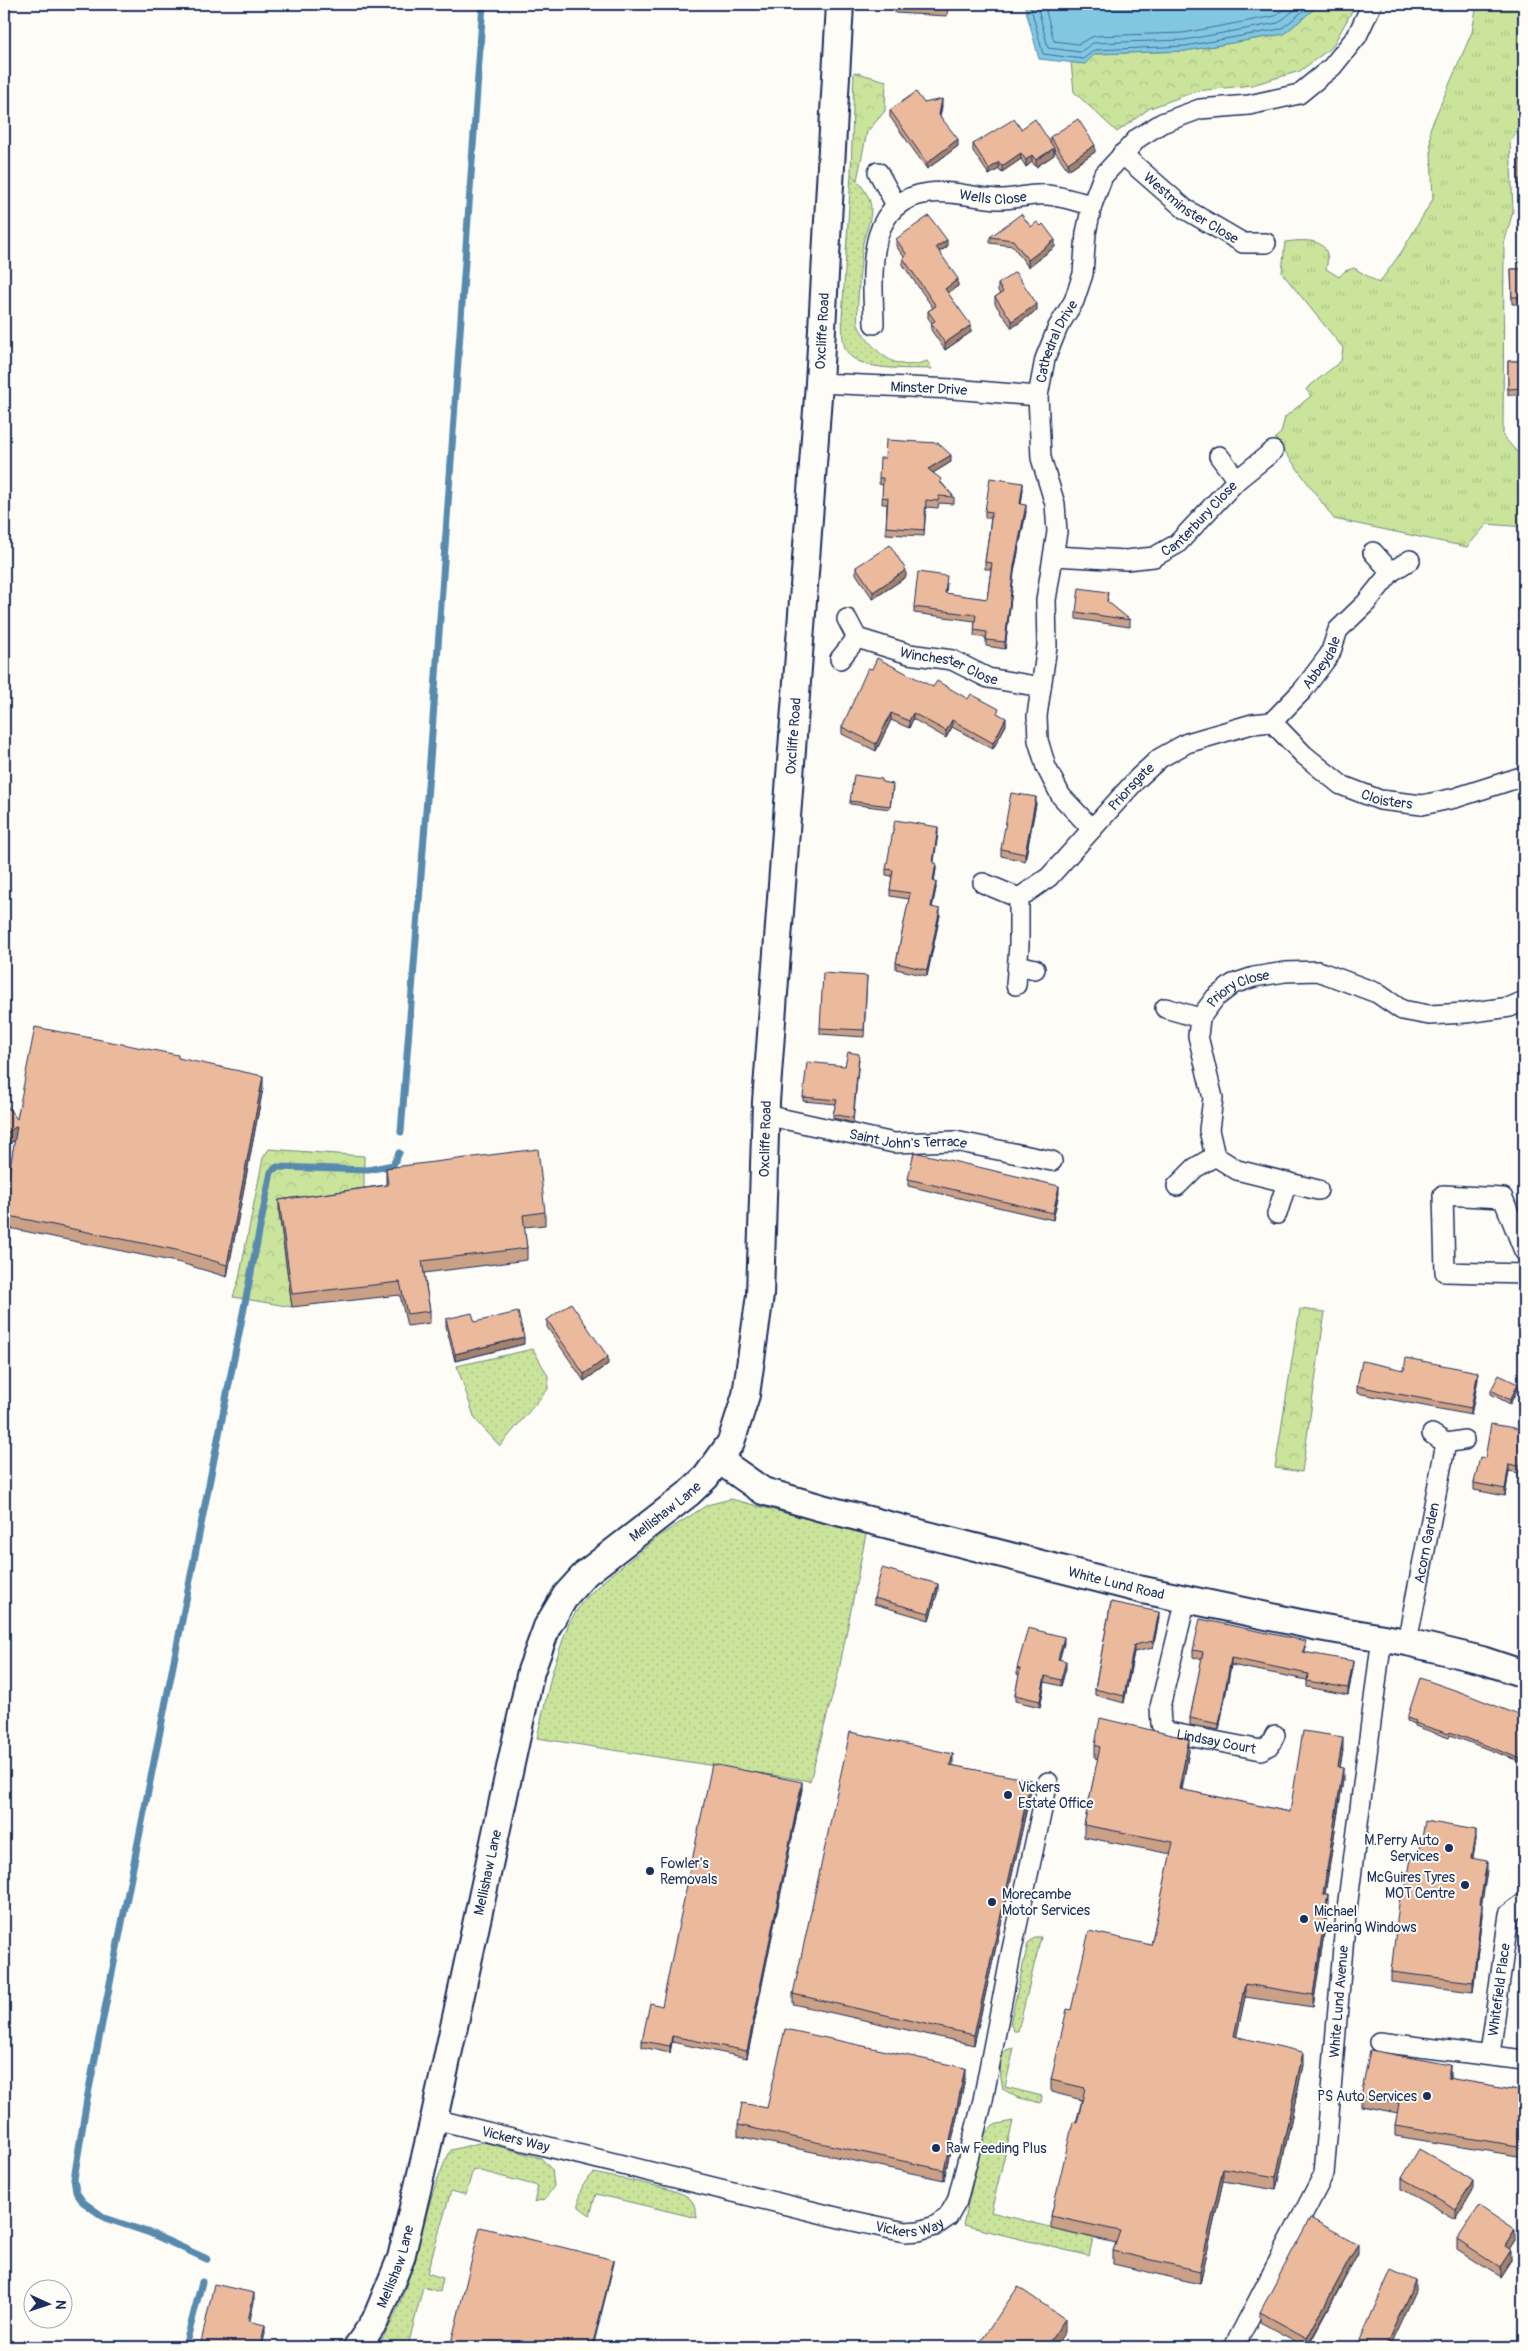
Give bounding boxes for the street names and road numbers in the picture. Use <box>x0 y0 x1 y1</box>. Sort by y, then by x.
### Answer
street label: Westminster Close <box>1140 168 1242 247</box>
street label: Wells Close <box>958 185 1028 208</box>
street label: Oxcliffe Road <box>811 292 833 370</box>
street label: Cathedral Drive <box>1032 297 1081 384</box>
street label: Minster Drive <box>890 378 968 399</box>
street label: Canterbury Close <box>1158 477 1240 560</box>
street label: Abbeydale <box>1298 634 1344 692</box>
street label: Winchester Close <box>898 643 999 688</box>
street label: Oxcliffe Road <box>782 697 804 775</box>
street label: Priorsgate <box>1105 759 1158 814</box>
street label: Cloisters <box>1359 785 1414 812</box>
street label: Priory Close <box>1203 966 1271 1010</box>
street label: Oxcliffe Road <box>755 1100 775 1178</box>
street label: Saint John's Terrace <box>848 1125 969 1152</box>
street label: Mellishaw Lane <box>626 1478 705 1545</box>
street label: Acorn Garden <box>1410 1501 1443 1585</box>
street label: White Lund Road <box>1066 1563 1166 1603</box>
street label: Lindsay Court <box>1175 1725 1258 1757</box>
street label: Mellishaw Lane <box>470 1828 505 1917</box>
street label: Whitefield Place <box>1484 1942 1513 2037</box>
street label: White Lund Avenue <box>1325 1945 1352 2058</box>
street label: Vickers Way <box>480 2122 551 2155</box>
street label: Vickers Way <box>874 2214 947 2240</box>
street label: Mellishaw Lane <box>373 2223 417 2310</box>

